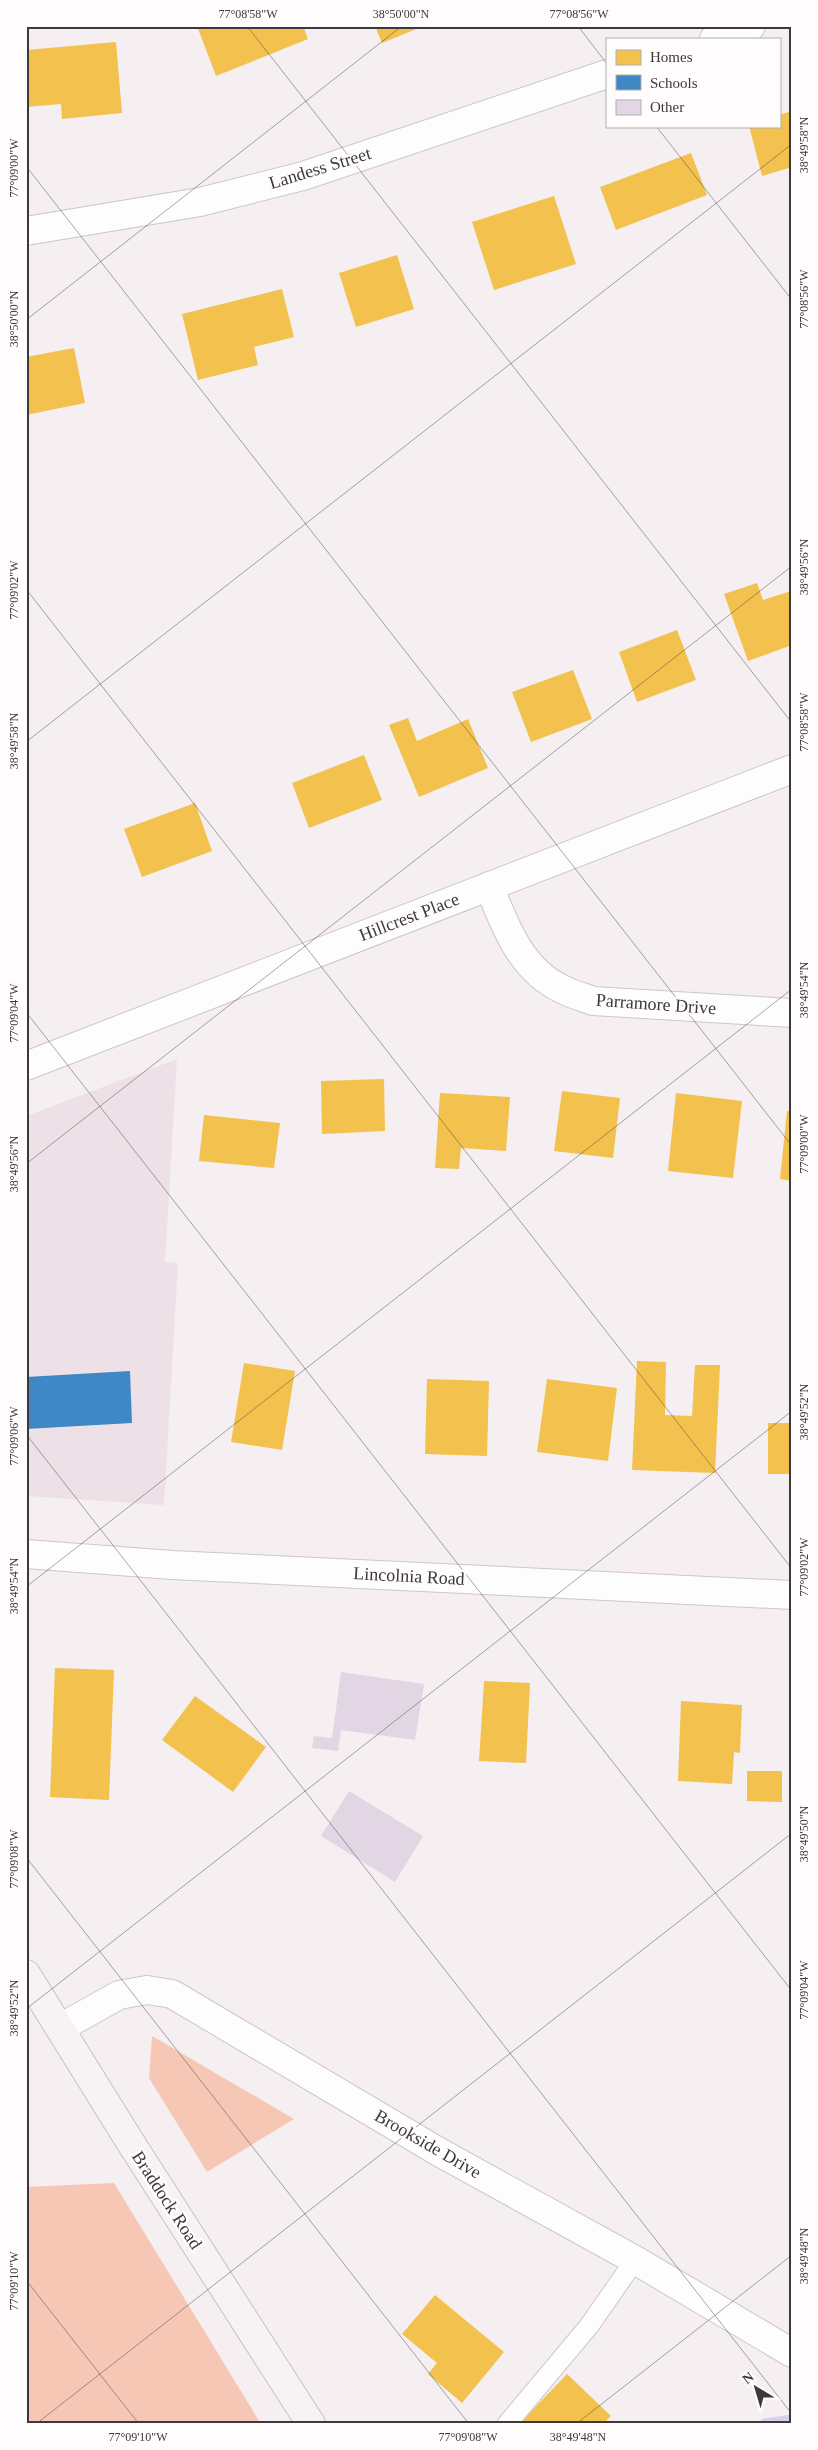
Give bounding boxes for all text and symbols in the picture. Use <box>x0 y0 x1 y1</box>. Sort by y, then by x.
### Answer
text: 77°08'58"W <box>218 7 278 21</box>
text: 38°50'00"N <box>373 7 430 21</box>
text: 77°08'56"W <box>549 7 609 21</box>
legend <box>606 38 780 128</box>
text: Homes <box>650 49 693 65</box>
text: Schools <box>650 75 698 91</box>
text: Other <box>650 99 684 115</box>
text: 38°49'58"N <box>797 116 811 173</box>
text: 77°09'00"W <box>7 138 21 198</box>
street label: Landess Street <box>267 143 373 193</box>
text: 77°08'56"W <box>797 269 811 329</box>
text: 38°50'00"N <box>7 290 21 347</box>
text: 38°49'56"N <box>797 538 811 595</box>
text: 77°09'02"W <box>7 560 21 620</box>
text: 77°08'58"W <box>797 692 811 752</box>
text: 38°49'58"N <box>7 712 21 769</box>
street label: Hillcrest Place <box>356 889 462 945</box>
text: 38°49'54"N <box>797 961 811 1018</box>
text: 77°09'04"W <box>7 983 21 1043</box>
street label: Parramore Drive <box>595 990 717 1018</box>
text: 77°09'00"W <box>797 1114 811 1174</box>
text: 38°49'56"N <box>7 1135 21 1192</box>
text: 38°49'52"N <box>797 1383 811 1440</box>
text: 77°09'06"W <box>7 1406 21 1466</box>
text: 77°09'02"W <box>797 1537 811 1597</box>
text: 38°49'54"N <box>7 1557 21 1614</box>
street label: Lincolnia Road <box>353 1563 465 1589</box>
text: 38°49'50"N <box>797 1805 811 1862</box>
text: 77°09'08"W <box>7 1829 21 1889</box>
text: 77°09'04"W <box>797 1960 811 2020</box>
text: 38°49'52"N <box>7 1979 21 2036</box>
street label: Brookside Drive <box>371 2105 485 2183</box>
street label: Braddock Road <box>128 2147 206 2253</box>
text: 38°49'48"N <box>797 2227 811 2284</box>
text: 77°09'10"W <box>7 2251 21 2311</box>
north arrow <box>730 2362 780 2412</box>
text: N <box>740 2369 757 2387</box>
text: 77°09'10"W <box>108 2430 168 2444</box>
text: 77°09'08"W <box>438 2430 498 2444</box>
text: 38°49'48"N <box>550 2430 607 2444</box>

